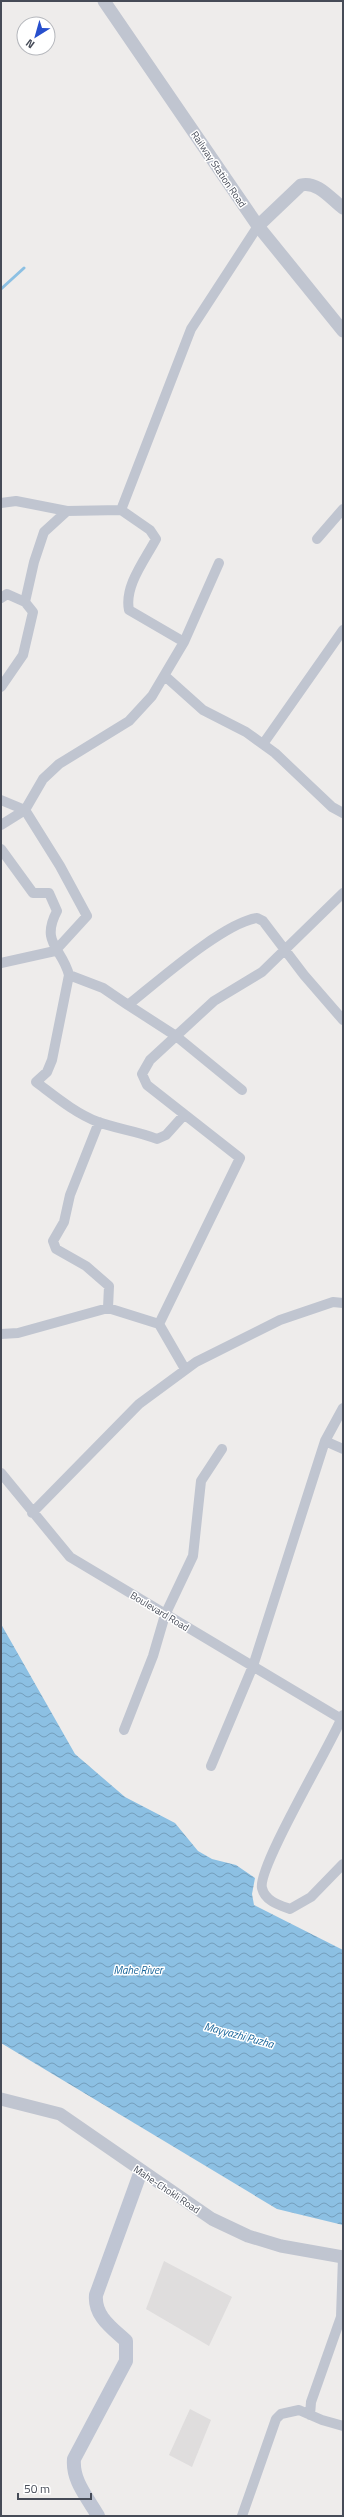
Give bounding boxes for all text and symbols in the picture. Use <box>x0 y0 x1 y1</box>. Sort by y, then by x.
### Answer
north arrow <box>16 16 56 56</box>
text: N <box>22 35 38 53</box>
street label: Railway Station Road <box>187 128 250 210</box>
street label: Boulevard Road <box>127 1588 192 1635</box>
water label: Mahe River <box>114 1962 164 1978</box>
water label: Mayyazhi Puzha <box>203 2018 276 2052</box>
street label: Mahe-Chokli Road <box>130 2162 203 2217</box>
scale bar <box>18 2475 91 2501</box>
text: 50 m <box>24 2479 50 2498</box>

